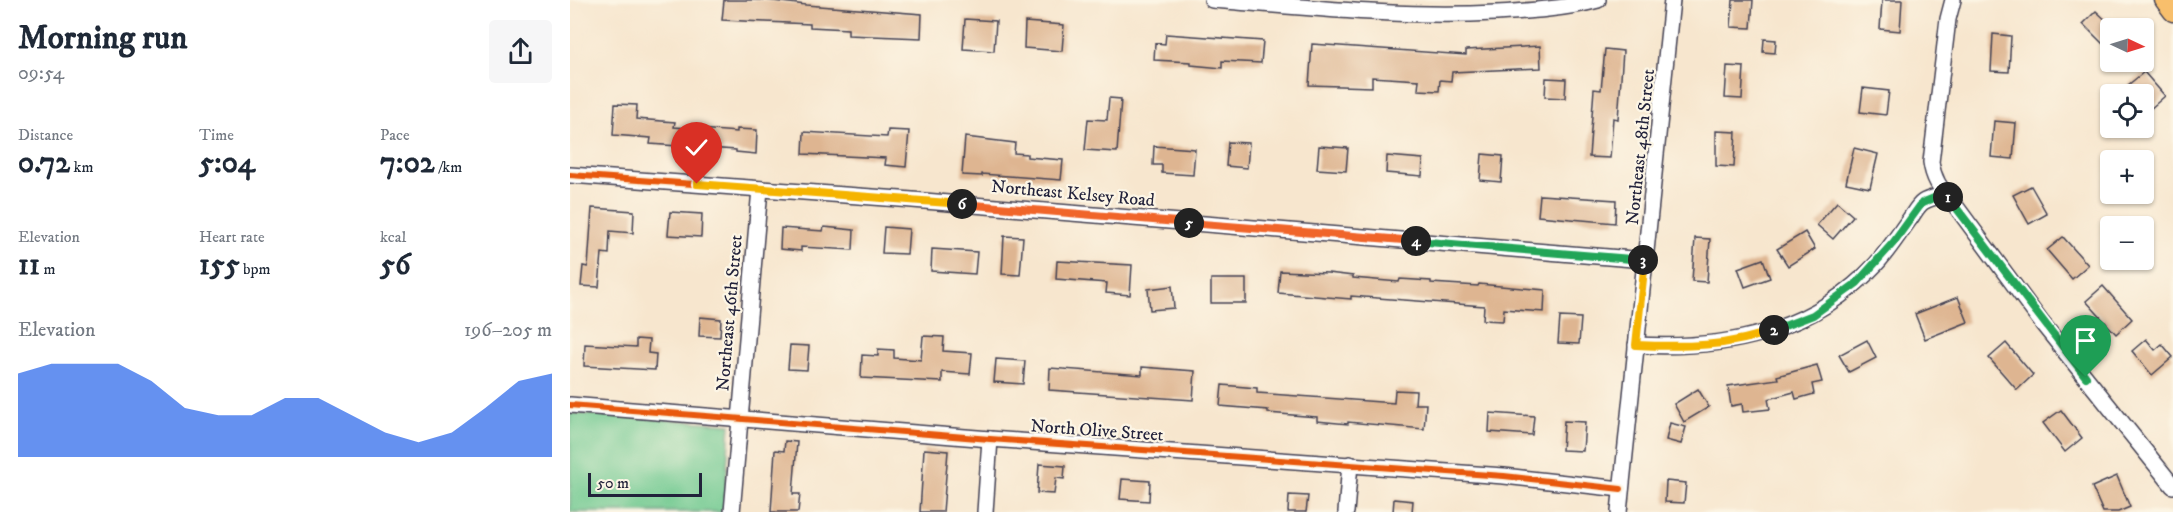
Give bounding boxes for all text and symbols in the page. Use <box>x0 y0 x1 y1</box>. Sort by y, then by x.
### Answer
text: Morning run <box>18 18 187 59</box>
north arrow <box>2100 18 2154 72</box>
map controls <box>2100 18 2154 270</box>
button: share <box>489 20 552 83</box>
text: 09:54 <box>18 61 64 86</box>
street label: Northeast 48th Street <box>1622 68 1660 226</box>
button: locate <box>2100 84 2154 138</box>
pin <box>671 122 722 184</box>
text: Distance <box>18 125 73 145</box>
text: Time <box>199 125 234 145</box>
text: Pace <box>380 125 410 145</box>
icon: check <box>680 131 713 164</box>
text: 0.72 <box>18 145 70 182</box>
text: 5:04 <box>199 145 255 182</box>
text: 7:02 <box>380 145 435 182</box>
button: + <box>2100 150 2154 204</box>
text: km <box>70 157 93 177</box>
text: /km <box>435 157 462 177</box>
street label: Northeast Kelsey Road <box>990 176 1156 212</box>
pin: 1 <box>1933 182 1963 212</box>
text: 1 <box>1945 187 1951 207</box>
pin: 6 <box>947 189 977 219</box>
text: 6 <box>958 194 966 214</box>
pin: 5 <box>1174 208 1204 238</box>
text: 5 <box>1185 213 1193 233</box>
button: − <box>2100 216 2154 270</box>
pin: 4 <box>1401 226 1431 256</box>
text: Elevation <box>18 227 80 247</box>
text: Heart rate <box>199 227 265 247</box>
text: kcal <box>380 227 406 247</box>
text: 4 <box>1411 231 1421 251</box>
street label: Northeast 46th Street <box>712 234 748 392</box>
pin: 3 <box>1628 245 1658 275</box>
text: 11 <box>18 247 40 284</box>
text: 155 <box>199 247 240 284</box>
text: 56 <box>380 247 411 284</box>
text: 3 <box>1640 250 1646 270</box>
text: m <box>40 259 55 279</box>
text: bpm <box>240 259 271 279</box>
pin: 2 <box>1759 315 1789 345</box>
pin <box>2060 315 2111 377</box>
text: Elevation <box>18 318 95 343</box>
text: 196–205 m <box>464 318 552 343</box>
text: 2 <box>1770 320 1778 340</box>
icon: arrive <box>2069 324 2102 357</box>
street label: North Olive Street <box>1030 415 1164 447</box>
scale bar <box>588 470 702 498</box>
text: 50 m <box>597 473 629 493</box>

